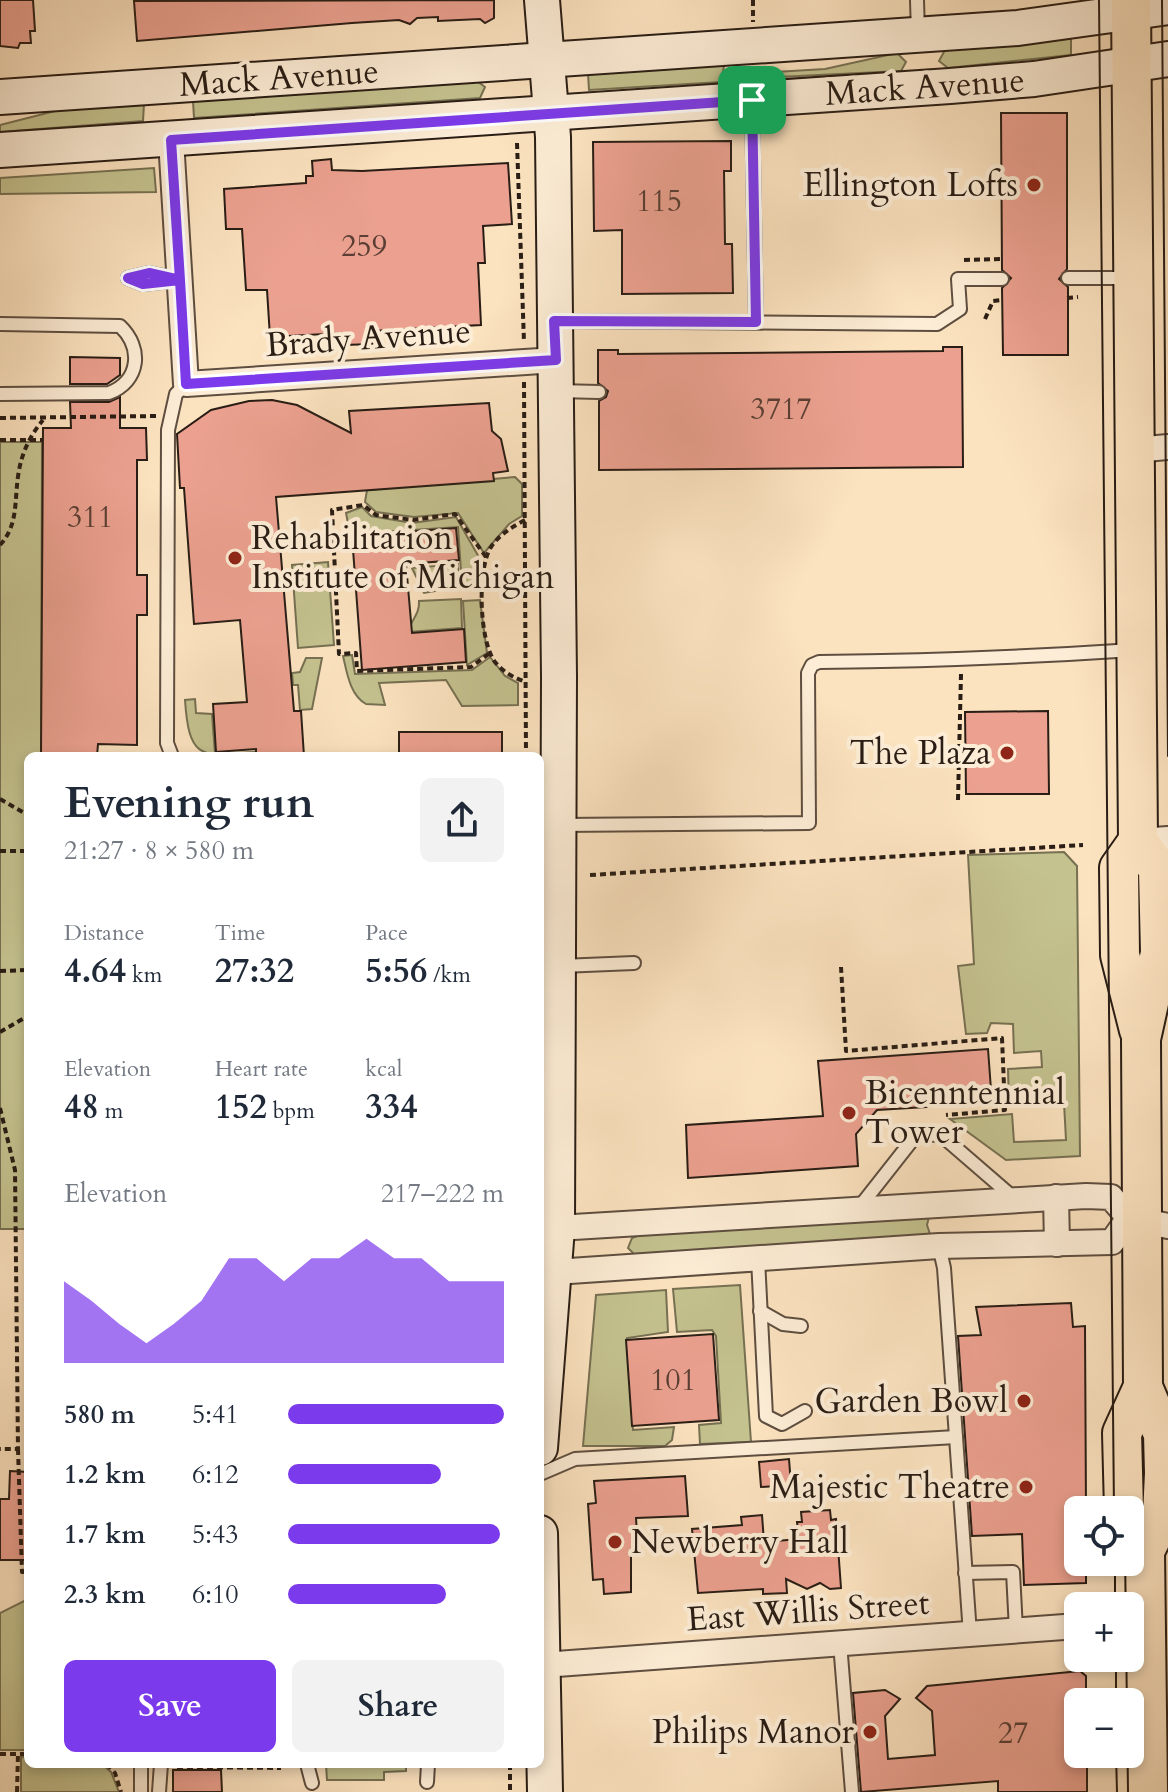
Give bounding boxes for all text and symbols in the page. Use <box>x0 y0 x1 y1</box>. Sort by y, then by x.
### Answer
street label: Mack Avenue <box>178 48 380 108</box>
street label: Mack Avenue <box>824 57 1026 117</box>
pin <box>718 66 786 134</box>
icon: arrive <box>730 78 774 122</box>
place label: Ellington Lofts <box>803 162 1018 208</box>
marker: Ellington Lofts <box>1025 176 1043 194</box>
house number: 115 <box>636 181 682 222</box>
house number: 259 <box>341 226 387 267</box>
street label: Brady Avenue <box>264 308 472 368</box>
house number: 3717 <box>750 389 812 430</box>
house number: 311 <box>67 497 113 538</box>
place label: Rehabilitation Institute of Michigan <box>251 515 555 600</box>
marker: Rehabilitation Institute of Michigan <box>226 549 244 567</box>
place label: The Plaza <box>850 730 991 776</box>
marker: The Plaza <box>998 744 1016 762</box>
text: Evening run <box>64 773 314 833</box>
button: share <box>420 778 504 862</box>
text: 21:27 · 8 × 580 m <box>64 833 254 868</box>
text: Distance <box>64 918 144 948</box>
text: Time <box>215 918 266 948</box>
text: Pace <box>365 918 408 948</box>
text: 4.64 <box>64 948 126 994</box>
text: 27:32 <box>215 948 294 994</box>
text: 5:56 <box>365 948 427 994</box>
text: km <box>126 960 162 990</box>
text: /km <box>427 960 471 990</box>
text: Elevation <box>64 1054 151 1084</box>
text: Heart rate <box>215 1054 308 1084</box>
text: kcal <box>365 1054 402 1084</box>
place label: Bicenntennial Tower <box>865 1070 1065 1155</box>
text: 48 <box>64 1084 99 1130</box>
text: 152 <box>215 1084 267 1130</box>
text: 334 <box>365 1084 418 1130</box>
text: m <box>99 1096 123 1126</box>
text: bpm <box>267 1096 315 1126</box>
marker: Bicenntennial Tower <box>840 1104 858 1122</box>
text: Elevation <box>64 1176 167 1211</box>
text: 217–222 m <box>381 1176 504 1211</box>
house number: 101 <box>650 1360 696 1401</box>
place label: Garden Bowl <box>815 1378 1008 1424</box>
marker: Garden Bowl <box>1015 1392 1033 1410</box>
text: 580 m <box>64 1397 135 1432</box>
text: 5:41 <box>192 1397 239 1432</box>
text: 1.2 km <box>64 1457 145 1492</box>
text: 6:12 <box>192 1457 239 1492</box>
place label: Majestic Theatre <box>770 1464 1010 1510</box>
marker: Majestic Theatre <box>1017 1478 1035 1496</box>
map controls <box>1064 1496 1144 1768</box>
button: locate <box>1064 1496 1144 1576</box>
text: 1.7 km <box>64 1517 145 1552</box>
text: 5:43 <box>192 1517 239 1552</box>
place label: Newberry Hall <box>631 1519 849 1565</box>
marker: Newberry Hall <box>606 1533 624 1551</box>
text: 2.3 km <box>64 1577 145 1612</box>
text: 6:10 <box>192 1577 239 1612</box>
street label: East Willis Street <box>685 1580 931 1642</box>
button: + <box>1064 1592 1144 1672</box>
button: Save <box>64 1660 276 1752</box>
button: Share <box>292 1660 504 1752</box>
button: − <box>1064 1688 1144 1768</box>
place label: Philips Manor <box>652 1709 855 1755</box>
house number: 27 <box>998 1713 1028 1754</box>
marker: Philips Manor <box>861 1723 879 1741</box>

